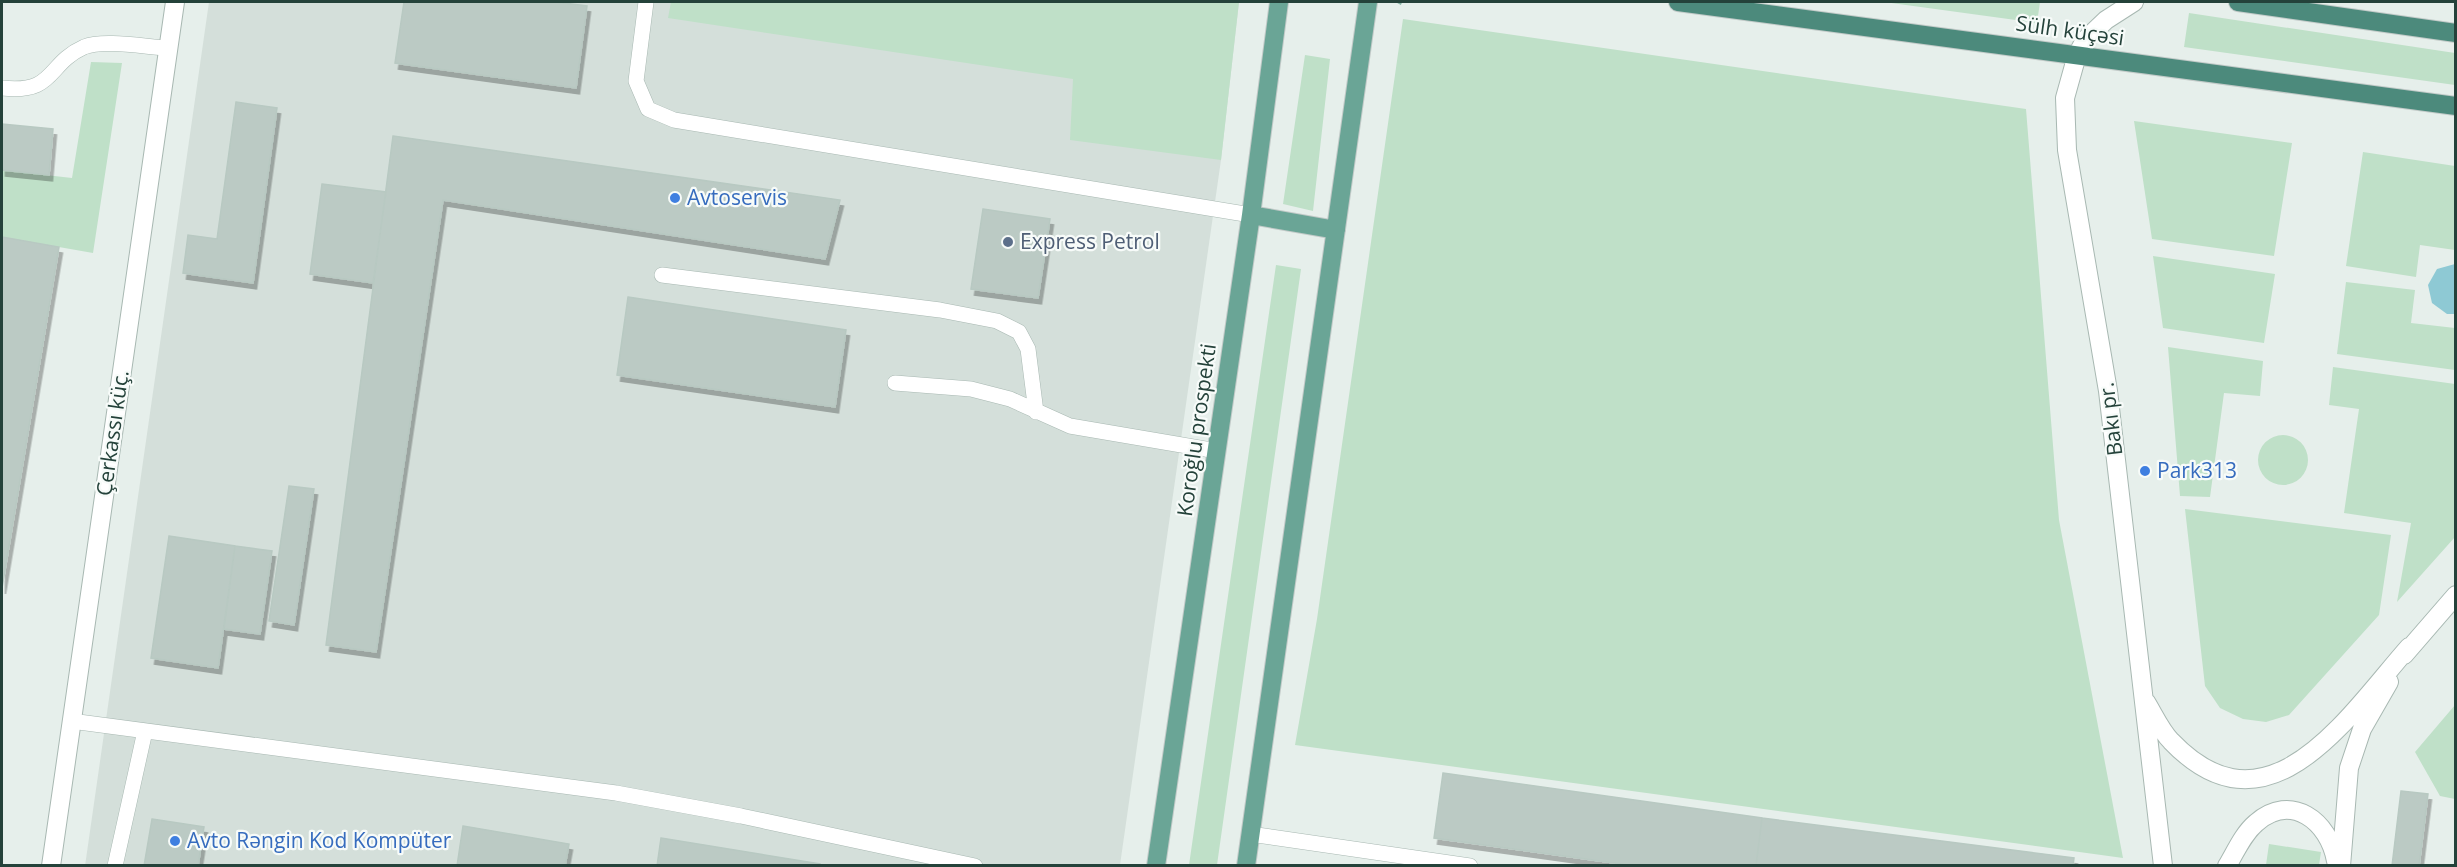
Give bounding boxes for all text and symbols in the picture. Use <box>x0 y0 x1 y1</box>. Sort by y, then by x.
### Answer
street label: Sülh küçəsi <box>2014 9 2126 51</box>
place label: Avtoservis <box>687 183 787 211</box>
marker: Avtoservis <box>668 191 682 205</box>
place label: Express Petrol <box>1020 227 1160 255</box>
marker: Express Petrol <box>1001 235 1015 249</box>
street label: Koroğlu prospekti <box>1170 342 1222 518</box>
street label: Çerkassı küç. <box>89 368 135 497</box>
street label: Bakı pr. <box>2092 381 2128 458</box>
place label: Park313 <box>2157 456 2237 484</box>
marker: Park313 <box>2138 464 2152 478</box>
place label: Avto Rəngin Kod Kompüter <box>187 826 452 854</box>
marker: Avto Rəngin Kod Kompüter <box>168 834 182 848</box>

